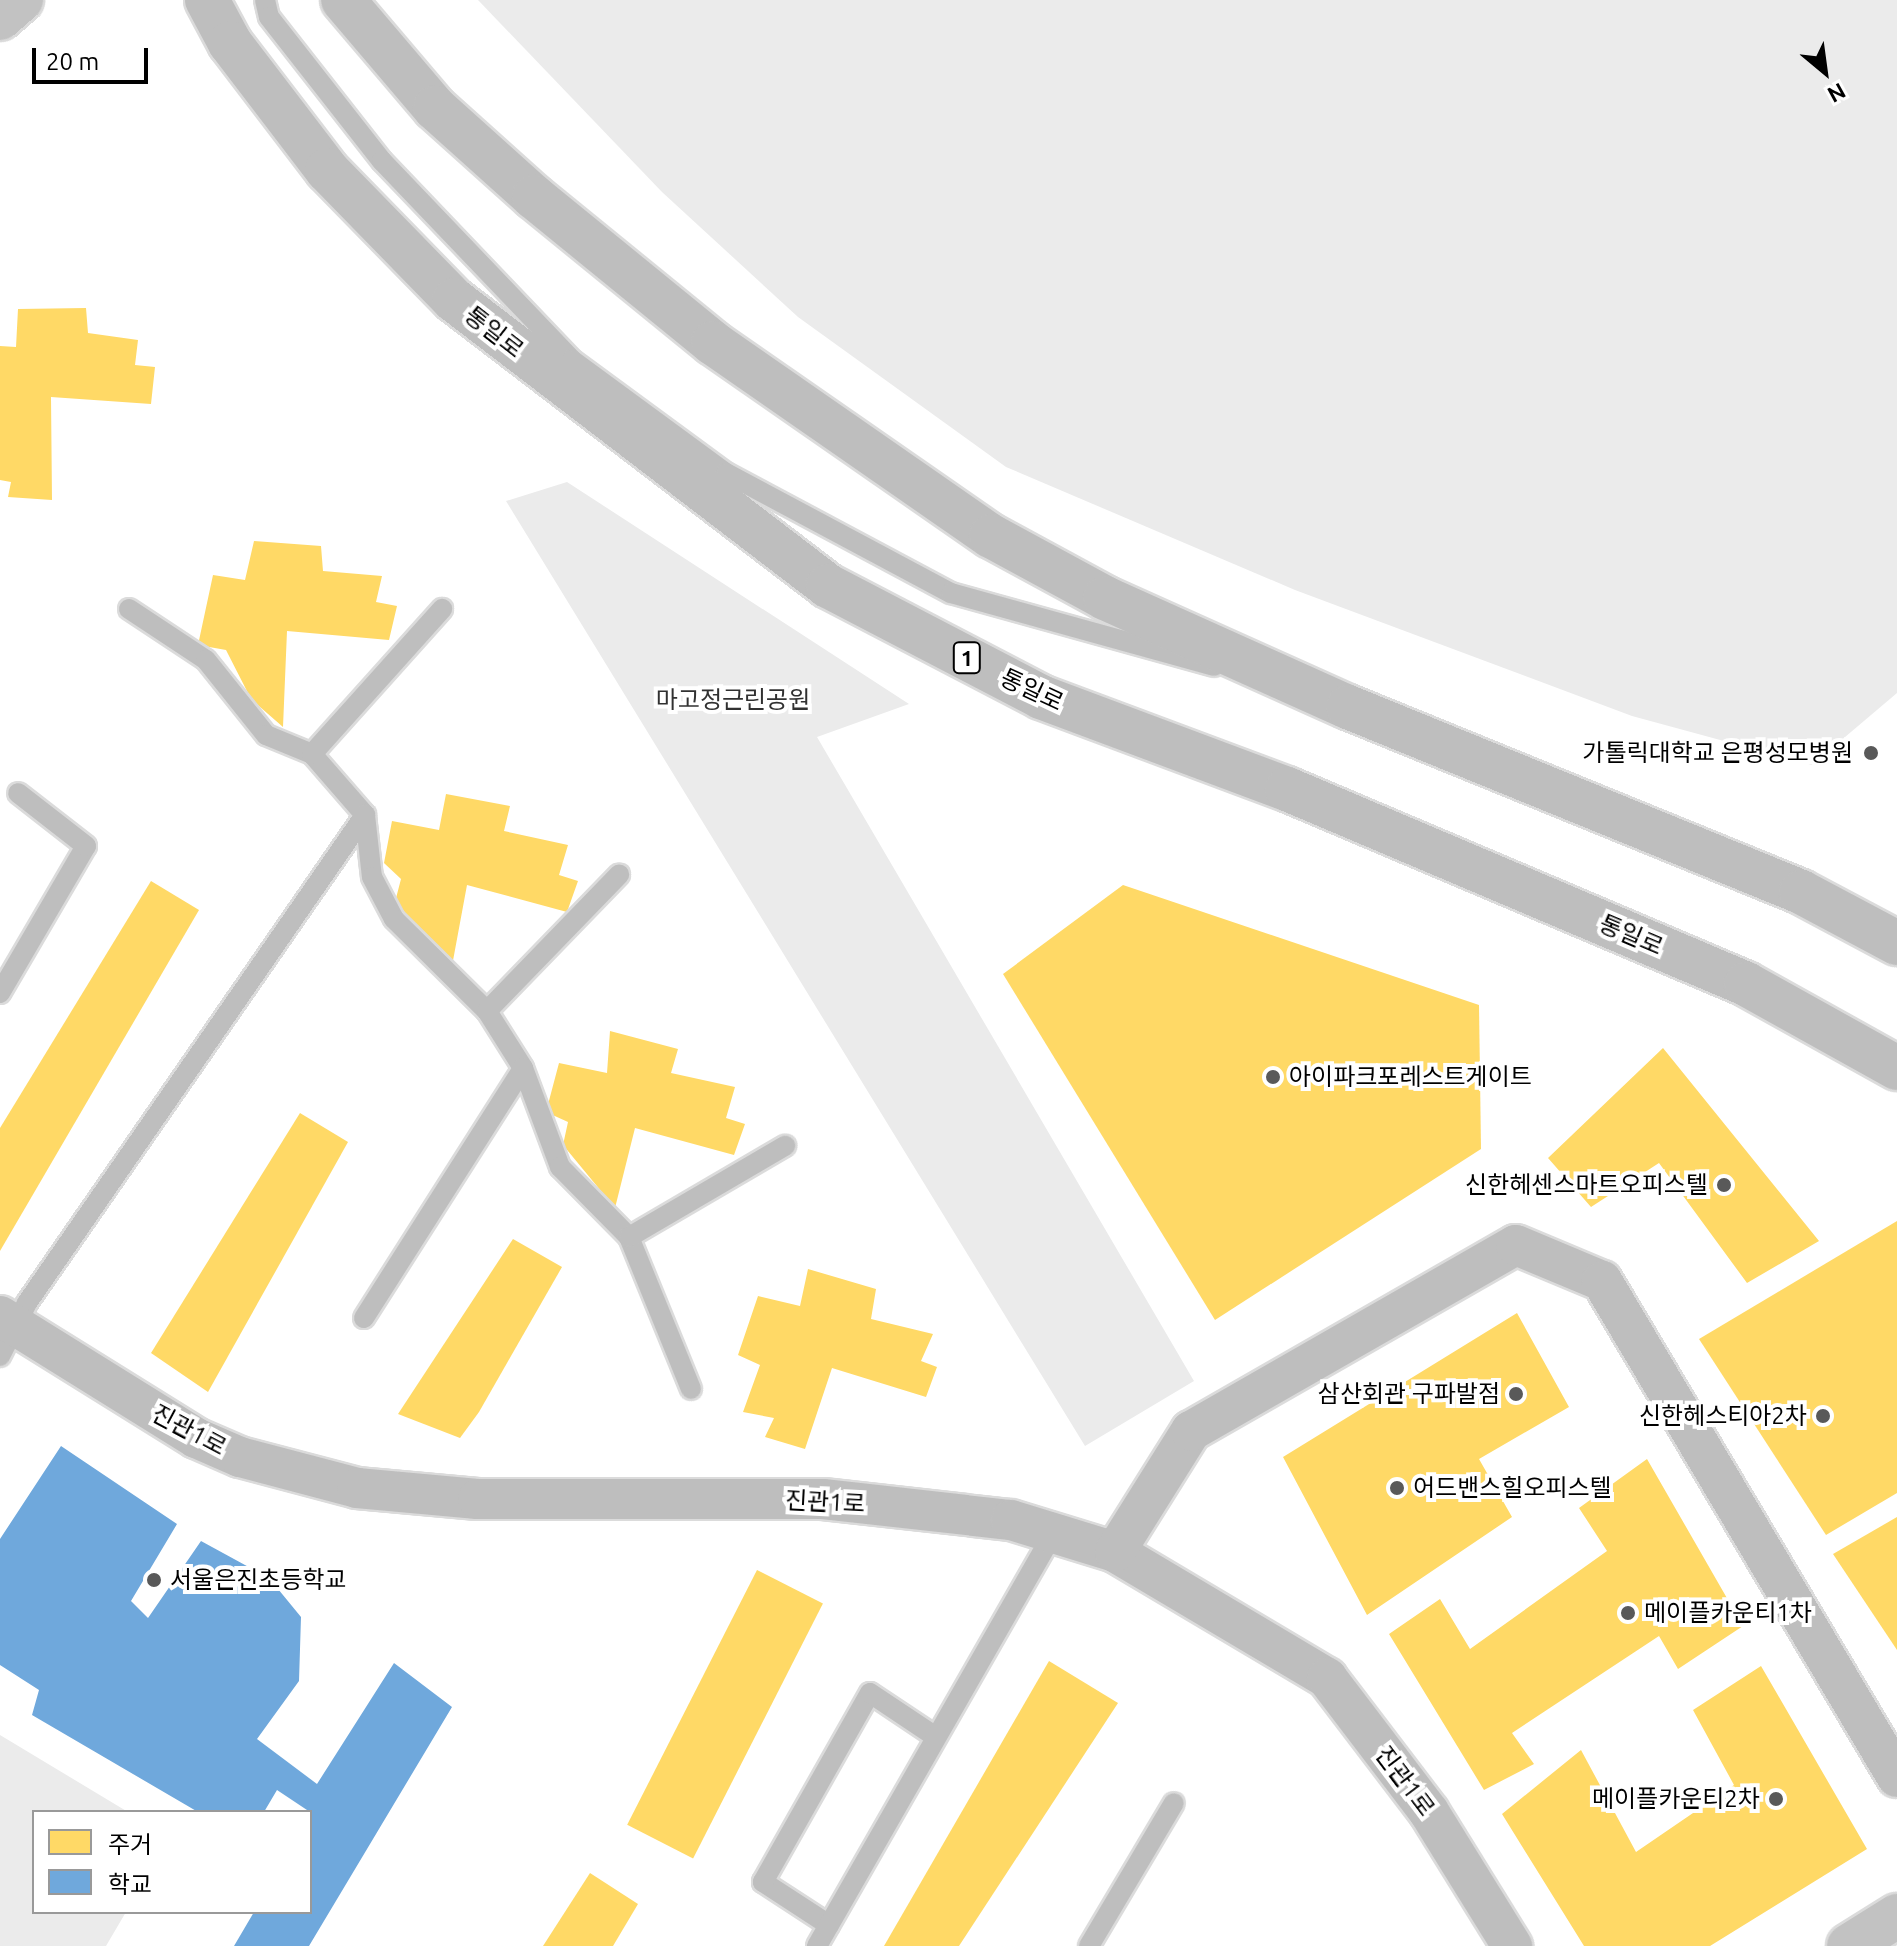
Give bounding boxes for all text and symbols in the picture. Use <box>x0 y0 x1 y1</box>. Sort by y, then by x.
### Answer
scale bar <box>36 32 152 82</box>
north arrow <box>1785 32 1865 112</box>
text: 20 m <box>46 48 99 75</box>
text: N <box>1824 79 1850 108</box>
street label: 통일로 <box>459 300 529 364</box>
road number: 1 <box>951 640 983 676</box>
street label: 통일로 <box>996 663 1068 717</box>
park label: 마고정근린공원 <box>656 686 810 714</box>
place label: 가톨릭대학교 은평성모병원 <box>1583 739 1853 767</box>
marker: 가톨릭대학교 은평성모병원 <box>1860 742 1882 764</box>
street label: 통일로 <box>1595 909 1667 961</box>
place label: 아이파크포레스트게이트 <box>1289 1063 1532 1091</box>
marker: 아이파크포레스트게이트 <box>1264 1068 1282 1086</box>
place label: 신한헤센스마트오피스텔 <box>1465 1171 1708 1199</box>
marker: 신한헤센스마트오피스텔 <box>1715 1176 1733 1194</box>
place label: 삼산회관 구파발점 <box>1318 1380 1500 1408</box>
marker: 삼산회관 구파발점 <box>1507 1385 1525 1403</box>
street label: 진관1로 <box>147 1399 231 1461</box>
place label: 신한헤스티아2차 <box>1639 1402 1807 1430</box>
marker: 신한헤스티아2차 <box>1814 1407 1832 1425</box>
place label: 어드밴스힐오피스텔 <box>1413 1474 1612 1502</box>
marker: 어드밴스힐오피스텔 <box>1388 1479 1406 1497</box>
street label: 진관1로 <box>784 1486 866 1518</box>
place label: 서울은진초등학교 <box>170 1566 347 1594</box>
marker: 서울은진초등학교 <box>145 1571 163 1589</box>
place label: 메이플카운티1차 <box>1644 1599 1812 1627</box>
marker: 메이플카운티1차 <box>1619 1604 1637 1622</box>
street label: 진관1로 <box>1369 1740 1441 1822</box>
place label: 메이플카운티2차 <box>1592 1785 1760 1813</box>
marker: 메이플카운티2차 <box>1767 1790 1785 1808</box>
legend <box>32 1810 312 1914</box>
text: 주거 <box>108 1831 152 1858</box>
text: 학교 <box>108 1871 152 1898</box>

